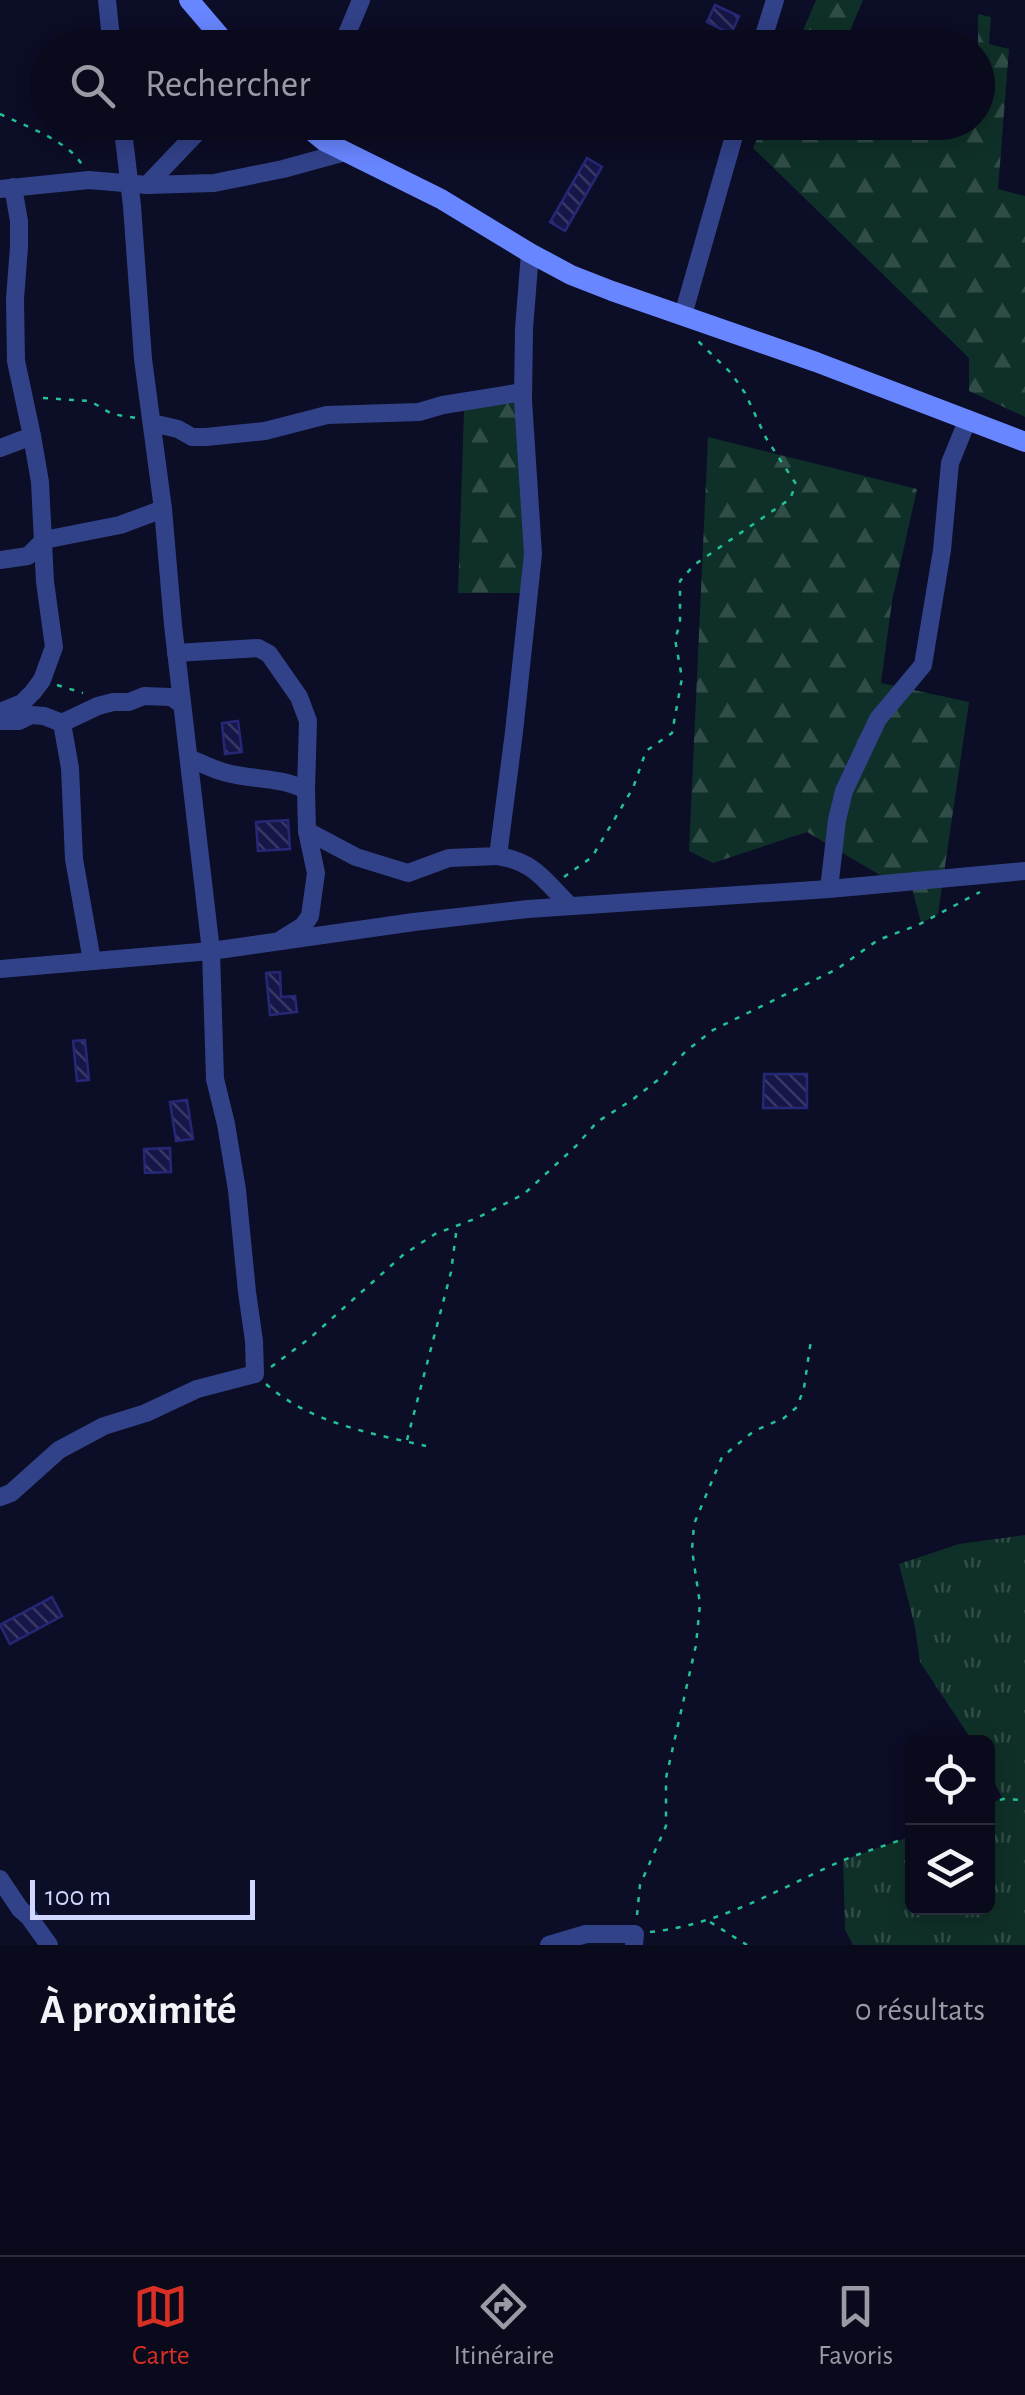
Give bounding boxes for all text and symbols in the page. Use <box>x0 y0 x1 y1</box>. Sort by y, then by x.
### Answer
search box <box>30 30 995 140</box>
icon: search <box>65 58 120 113</box>
text: Rechercher <box>145 66 311 104</box>
map controls <box>905 1735 995 1915</box>
button: locate <box>905 1735 995 1825</box>
button: layers <box>905 1825 995 1915</box>
scale bar <box>30 1875 255 1920</box>
text: 100 m <box>45 1883 111 1911</box>
text: À proximité <box>40 1989 237 2031</box>
text: 0 résultats <box>855 1994 985 2026</box>
tab: Carte <box>132 2279 190 2373</box>
tab: Itinéraire <box>453 2279 554 2373</box>
tab: Favoris <box>818 2279 893 2373</box>

